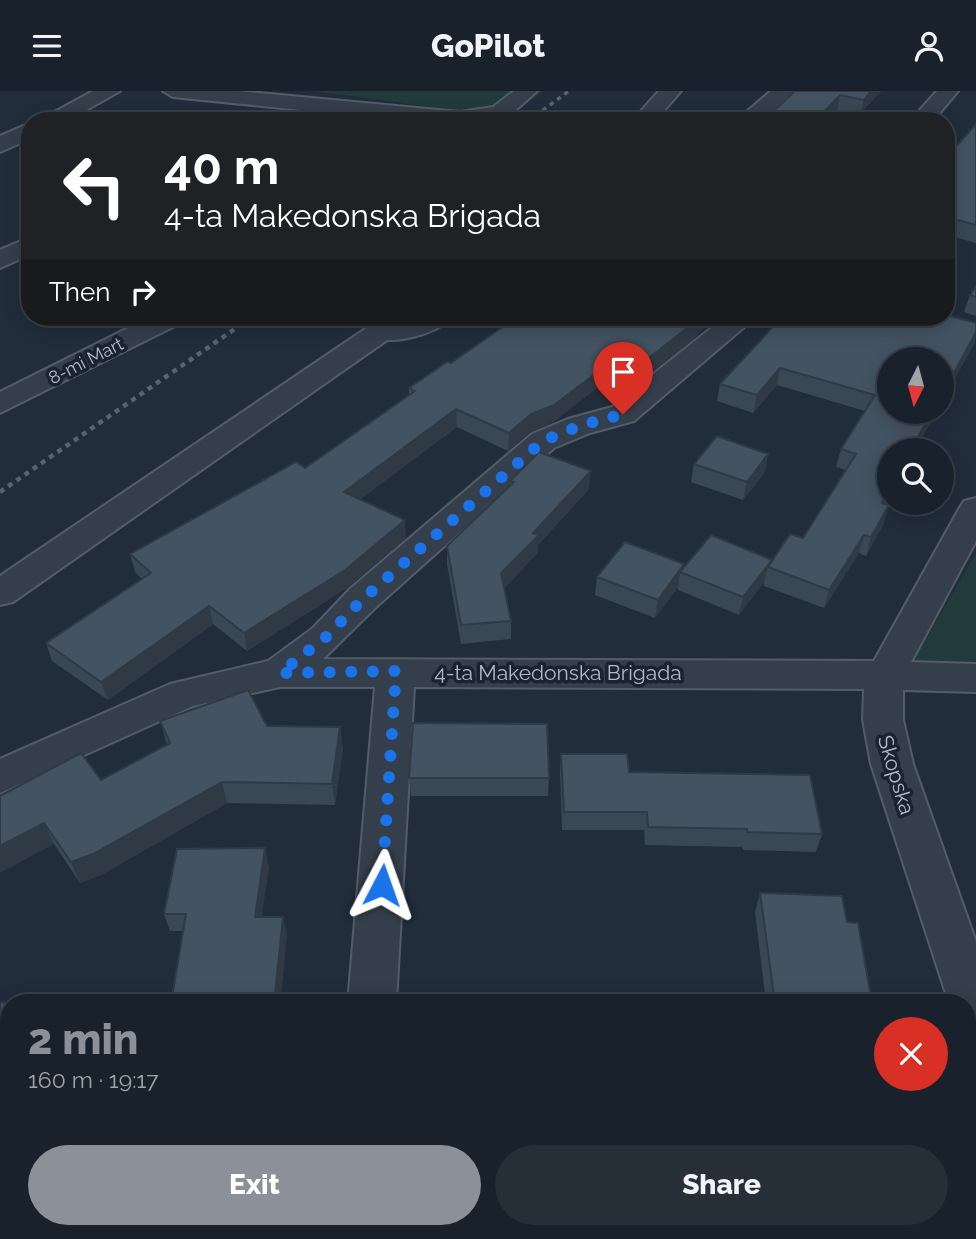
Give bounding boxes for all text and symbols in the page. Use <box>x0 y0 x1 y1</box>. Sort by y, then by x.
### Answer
icon: menu <box>28 27 66 65</box>
text: GoPilot <box>431 27 545 64</box>
icon: person <box>910 27 948 65</box>
text: 40 m <box>164 138 279 195</box>
icon: left <box>49 140 140 231</box>
text: 4-ta Makedonska Brigada <box>164 197 541 234</box>
icon: right <box>124 273 162 311</box>
text: Then <box>49 277 110 307</box>
street label: 8-mi Mart <box>45 333 127 388</box>
pin <box>593 342 653 414</box>
north arrow <box>877 347 954 423</box>
map controls <box>877 347 954 515</box>
icon: arrive <box>604 353 642 391</box>
button: search <box>877 438 954 515</box>
street label: 4-ta Makedonska Brigada <box>434 660 682 685</box>
street label: Skopska <box>873 732 920 817</box>
position arrow <box>345 848 419 922</box>
text: 2 min <box>28 1015 138 1064</box>
button: close <box>874 1017 948 1091</box>
text: 160 m · 19:17 <box>28 1066 159 1093</box>
button: Exit <box>28 1145 481 1225</box>
button: Share <box>495 1145 948 1225</box>

